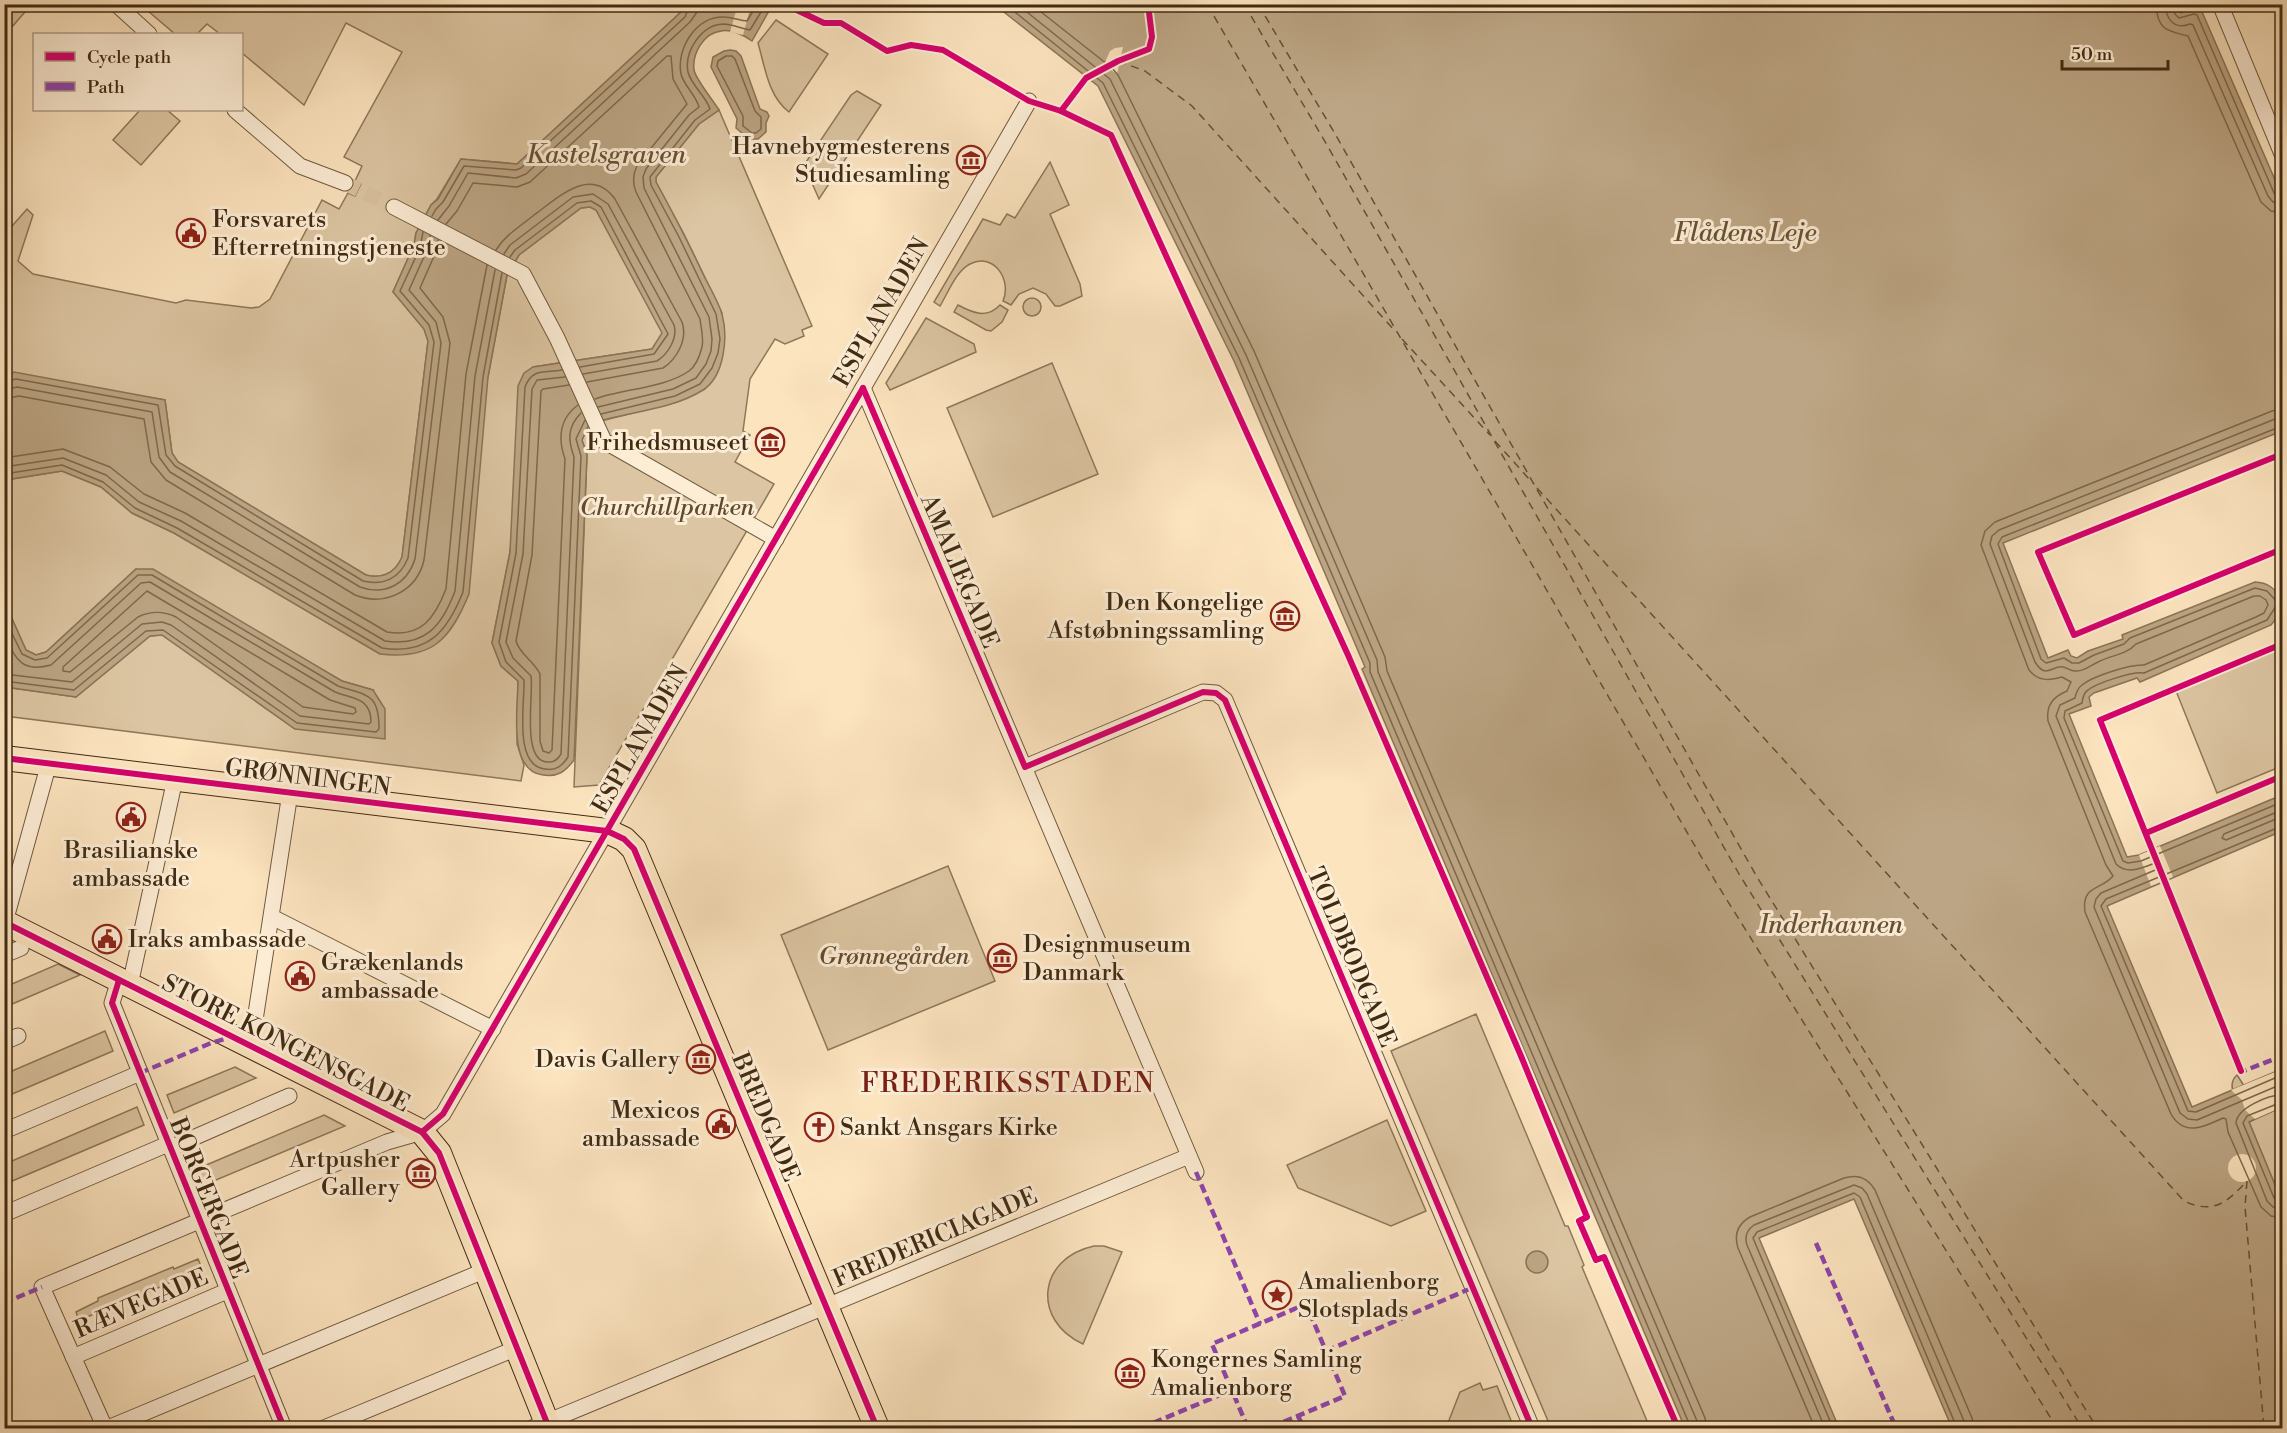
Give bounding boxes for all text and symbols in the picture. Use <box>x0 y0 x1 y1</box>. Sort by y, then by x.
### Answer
legend <box>33 33 243 111</box>
scale bar <box>2062 33 2168 71</box>
text: 50 m <box>2071 43 2113 66</box>
text: Cycle path <box>87 46 171 69</box>
text: Path <box>87 76 125 99</box>
place label: Havnebygmesterens Studiesamling <box>732 132 951 190</box>
water label: Kastelsgraven <box>526 139 686 171</box>
museum icon: Havnebygmesterens Studiesamling <box>955 144 987 176</box>
place label: Forsvarets Efterretningstjeneste <box>212 205 446 263</box>
public building icon: Forsvarets Efterretningstjeneste <box>175 217 207 249</box>
water label: Flådens Leje <box>1673 217 1817 249</box>
street label: ESPLANADEN <box>827 232 937 393</box>
museum icon: Frihedsmuseet <box>754 426 786 458</box>
place label: Frihedsmuseet <box>586 428 749 458</box>
street label: AMALIEGADE <box>913 489 1005 653</box>
park label: Churchillparken <box>580 493 755 523</box>
place label: Den Kongelige Afstøbningssamling <box>1046 588 1265 646</box>
museum icon: Den Kongelige Afstøbningssamling <box>1269 600 1301 632</box>
street label: ESPLANADEN <box>586 659 696 820</box>
street label: GRØNNINGEN <box>223 753 393 803</box>
public building icon: Brasilianske ambassade <box>115 801 147 833</box>
place label: Brasilianske ambassade <box>63 836 198 894</box>
street label: TOLDBODGADE <box>1300 863 1403 1052</box>
water label: Inderhavnen <box>1758 909 1904 941</box>
public building icon: Iraks ambassade <box>91 923 123 955</box>
place label: Iraks ambassade <box>128 925 306 955</box>
place label: Designmuseum Danmark <box>1023 930 1191 988</box>
park label: Grønnegården <box>819 942 970 972</box>
museum icon: Designmuseum Danmark <box>986 942 1018 974</box>
place label: Grækenlands ambassade <box>321 948 464 1006</box>
public building icon: Grækenlands ambassade <box>284 960 316 992</box>
street label: STORE KONGENSGADE <box>157 968 414 1119</box>
museum icon: Davis Gallery <box>685 1043 717 1075</box>
place label: Davis Gallery <box>535 1045 680 1075</box>
street label: BREDGADE <box>724 1047 806 1186</box>
district label: FREDERIKSSTADEN <box>861 1067 1155 1101</box>
place label: Mexicos ambassade <box>582 1096 700 1154</box>
public building icon: Mexicos ambassade <box>705 1108 737 1140</box>
church icon: Sankt Ansgars Kirke <box>803 1111 835 1143</box>
street label: BORGERGADE <box>162 1113 254 1283</box>
place label: Sankt Ansgars Kirke <box>840 1113 1058 1143</box>
place label: Artpusher Gallery <box>288 1145 400 1203</box>
museum icon: Artpusher Gallery <box>405 1157 437 1189</box>
street label: FREDERICIAGADE <box>829 1181 1042 1295</box>
street label: RÆVEGADE <box>70 1262 213 1346</box>
place label: Amalienborg Slotsplads <box>1297 1267 1439 1325</box>
place icon: Amalienborg Slotsplads <box>1261 1279 1293 1311</box>
place label: Kongernes Samling Amalienborg <box>1150 1345 1362 1403</box>
museum icon: Kongernes Samling Amalienborg <box>1114 1357 1146 1389</box>

